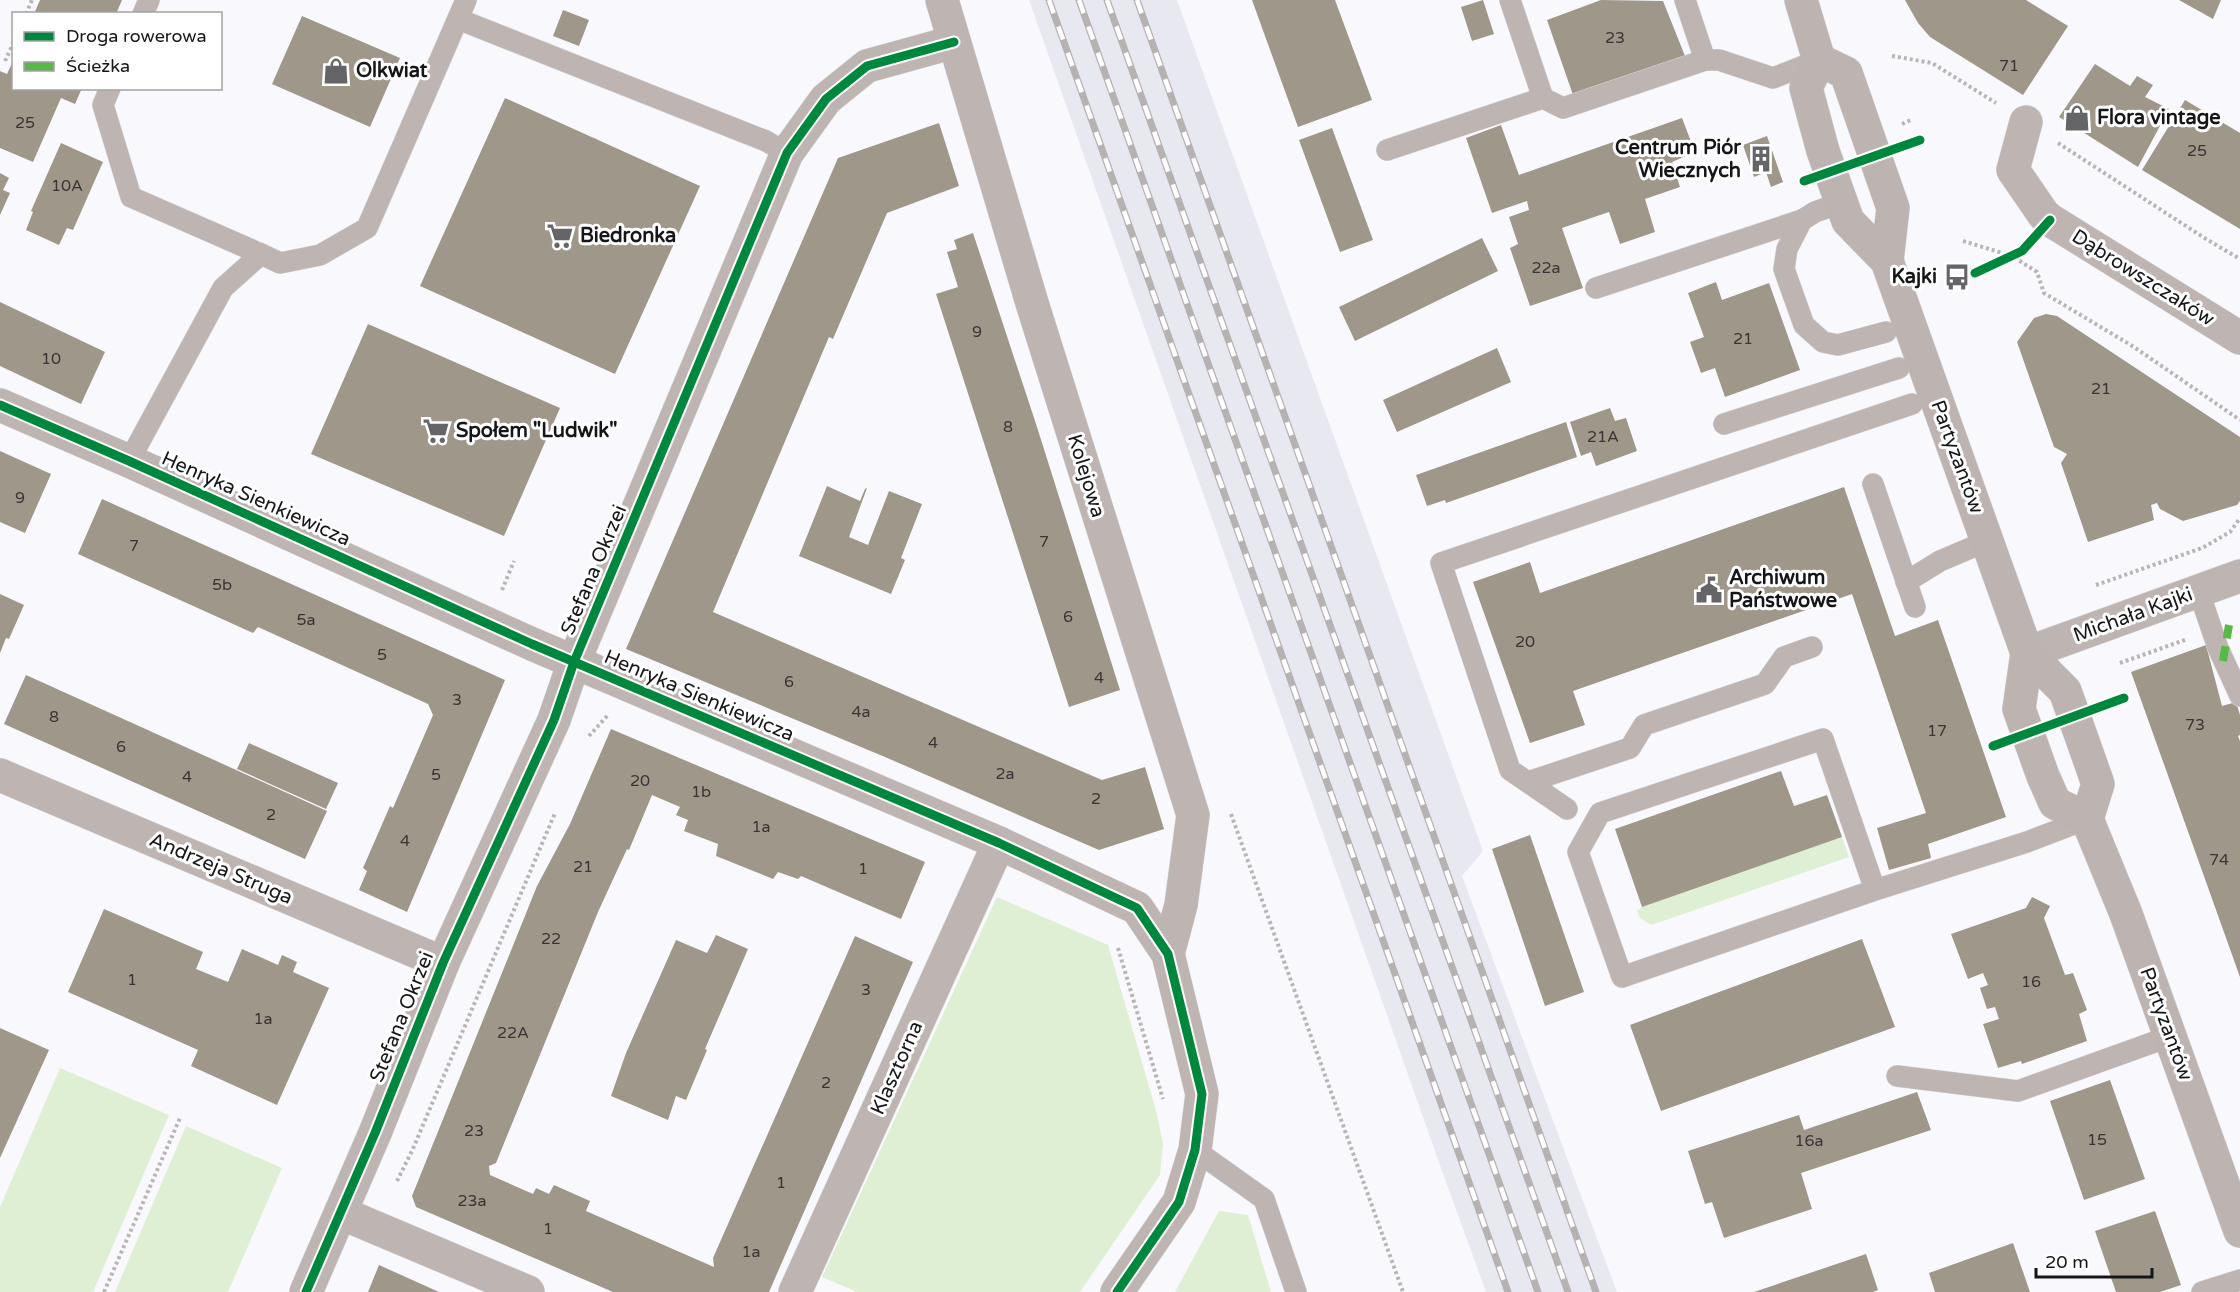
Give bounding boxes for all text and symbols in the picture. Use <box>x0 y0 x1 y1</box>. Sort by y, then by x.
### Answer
legend <box>12 12 222 90</box>
text: Droga rowerowa <box>66 25 207 47</box>
house number: 23 <box>1605 28 1625 48</box>
text: Ścieżka <box>66 55 130 77</box>
shop icon: Olkwiat <box>321 56 351 86</box>
house number: 71 <box>1999 56 2019 76</box>
place label: Olkwiat <box>356 59 428 83</box>
shop icon: Flora vintage <box>2062 103 2092 133</box>
place label: Flora vintage <box>2097 106 2221 130</box>
house number: 25 <box>15 113 35 133</box>
place label: Centrum Piór Wiecznych <box>1615 136 1741 183</box>
house number: 25 <box>2187 141 2207 161</box>
building icon: Centrum Piór Wiecznych <box>1746 144 1776 174</box>
house number: 10A <box>51 176 83 196</box>
supermarket icon: Biedronka <box>545 221 575 251</box>
place label: Biedronka <box>580 224 676 248</box>
street label: Dąbrowszczaków <box>2067 224 2219 332</box>
house number: 22a <box>1531 258 1561 278</box>
bus stop icon: Kajki <box>1942 262 1972 292</box>
place label: Kajki <box>1891 265 1937 289</box>
house number: 9 <box>972 322 982 342</box>
house number: 21 <box>1733 329 1753 349</box>
house number: 10 <box>41 349 61 369</box>
house number: 21 <box>2091 379 2111 399</box>
street label: Partyzantów <box>1925 397 1989 517</box>
supermarket icon: Społem "Ludwik" <box>421 416 451 446</box>
house number: 8 <box>1003 417 1013 437</box>
place label: Społem "Ludwik" <box>456 419 617 443</box>
house number: 21A <box>1587 427 1619 447</box>
street label: Kolejowa <box>1062 431 1110 521</box>
street label: Henryka Sienkiewicza <box>158 446 354 552</box>
house number: 9 <box>15 488 25 508</box>
street label: Stefana Okrzei <box>556 501 632 639</box>
house number: 7 <box>1039 532 1049 552</box>
house number: 7 <box>129 536 139 556</box>
place label: Archiwum Państwowe <box>1729 566 1837 613</box>
house number: 5b <box>212 575 232 595</box>
public building icon: Archiwum Państwowe <box>1694 575 1724 605</box>
street label: Michała Kajki <box>2070 582 2196 648</box>
house number: 6 <box>1063 607 1073 627</box>
house number: 5a <box>296 610 316 630</box>
house number: 20 <box>1515 632 1535 652</box>
house number: 5 <box>377 645 387 665</box>
street label: Henryka Sienkiewicza <box>600 645 798 747</box>
house number: 4 <box>1094 668 1104 688</box>
house number: 6 <box>784 672 794 692</box>
house number: 3 <box>452 690 462 710</box>
house number: 4a <box>851 702 871 722</box>
house number: 8 <box>49 707 59 727</box>
house number: 73 <box>2185 715 2205 735</box>
house number: 17 <box>1927 721 1947 741</box>
house number: 4 <box>928 733 938 753</box>
house number: 6 <box>116 737 126 757</box>
house number: 2a <box>995 764 1015 784</box>
house number: 5 <box>431 765 441 785</box>
house number: 4 <box>182 767 192 787</box>
house number: 20 <box>630 771 650 791</box>
house number: 1b <box>691 782 711 802</box>
house number: 2 <box>1091 789 1101 809</box>
house number: 2 <box>266 805 276 825</box>
house number: 1a <box>751 817 771 837</box>
street label: Andrzeja Struga <box>146 828 296 910</box>
house number: 4 <box>400 831 410 851</box>
house number: 74 <box>2209 850 2229 870</box>
house number: 21 <box>573 857 593 877</box>
house number: 1 <box>858 859 868 879</box>
house number: 22 <box>541 929 561 949</box>
street label: Stefana Okrzei <box>365 948 439 1086</box>
street label: Partyzantów <box>2134 964 2198 1084</box>
house number: 1 <box>127 970 137 990</box>
house number: 16 <box>2021 972 2041 992</box>
house number: 3 <box>861 980 871 1000</box>
house number: 1a <box>253 1009 273 1029</box>
street label: Klasztorna <box>866 1017 928 1119</box>
house number: 22A <box>497 1023 529 1043</box>
house number: 2 <box>821 1073 831 1093</box>
house number: 23 <box>464 1121 484 1141</box>
house number: 15 <box>2087 1130 2107 1150</box>
house number: 16a <box>1794 1131 1824 1151</box>
house number: 1 <box>776 1173 786 1193</box>
house number: 23a <box>457 1191 487 1211</box>
house number: 1 <box>543 1219 553 1239</box>
scale bar <box>2036 1241 2152 1279</box>
house number: 1a <box>741 1242 761 1262</box>
text: 20 m <box>2045 1251 2089 1273</box>

